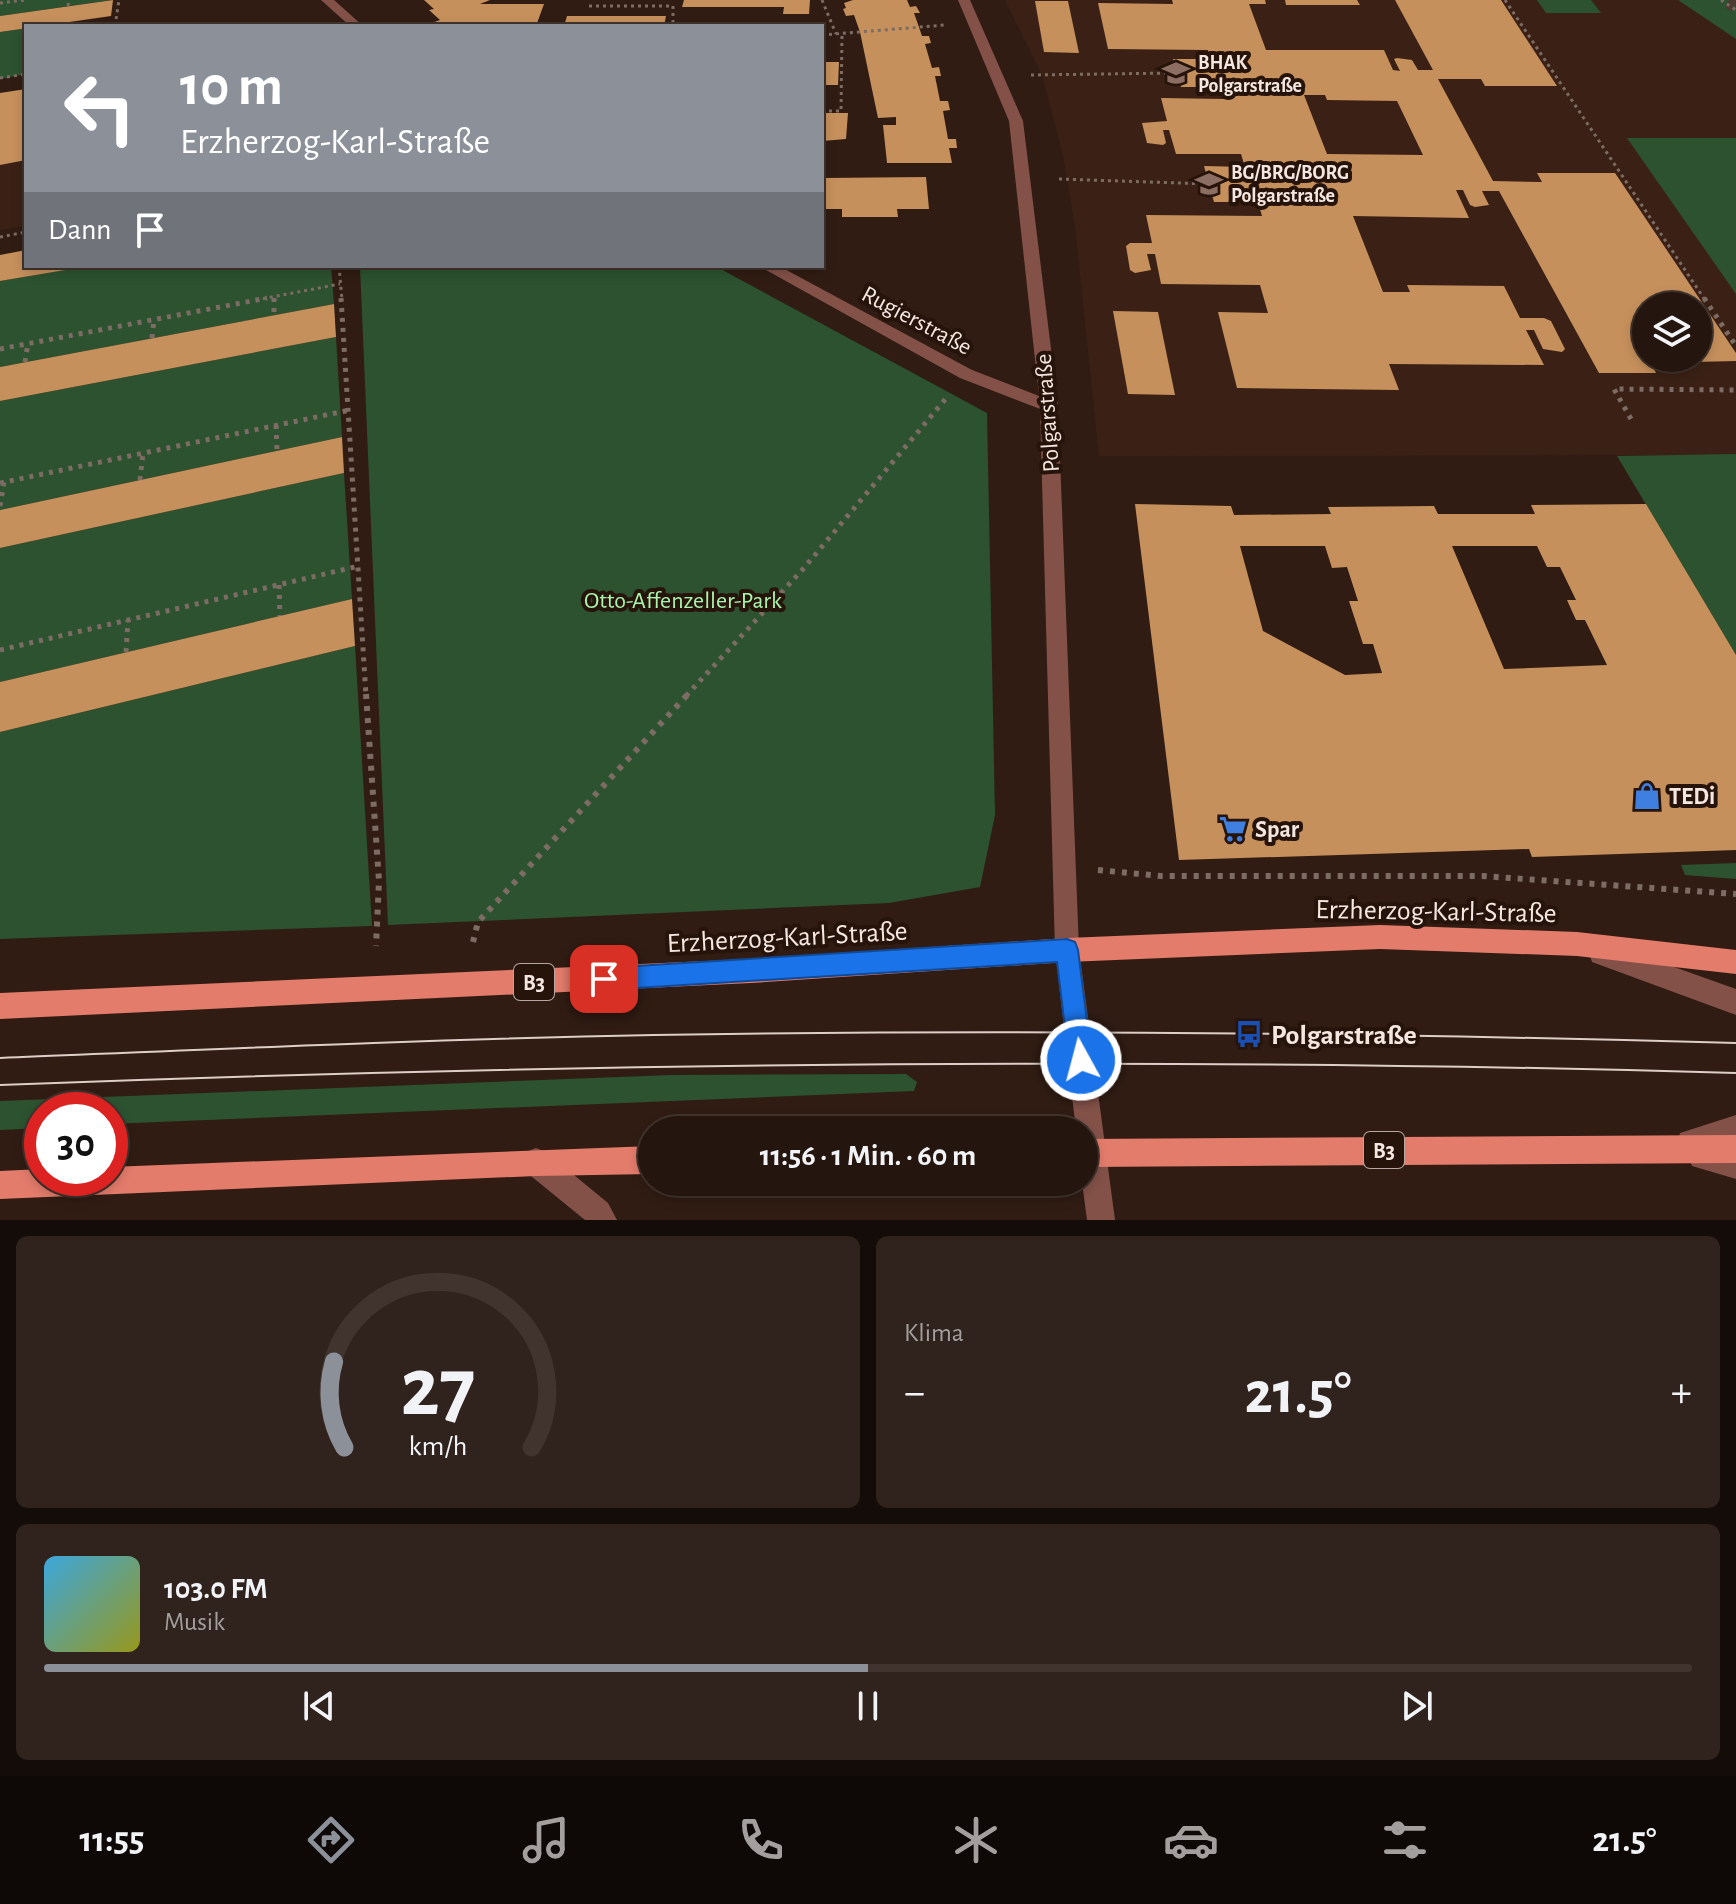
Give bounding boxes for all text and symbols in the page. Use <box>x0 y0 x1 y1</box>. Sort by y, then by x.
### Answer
place label: BHAK Polgarstraße <box>1198 53 1302 96</box>
icon: left <box>48 56 152 160</box>
school or university icon: BHAK Polgarstraße <box>1161 58 1191 88</box>
text: 10 m <box>180 59 283 115</box>
text: Erzherzog-Karl-Straße <box>180 124 490 160</box>
place label: BG/BRG/BORG Polgarstraße <box>1231 163 1349 206</box>
school or university icon: BG/BRG/BORG Polgarstraße <box>1194 169 1224 199</box>
icon: arrive <box>128 208 172 252</box>
text: Dann <box>48 215 112 245</box>
street label: Rugierstraße <box>858 282 976 360</box>
map controls <box>1632 292 1712 372</box>
button: layers <box>1632 292 1712 372</box>
street label: Polgarstraße <box>1032 353 1064 473</box>
park label: Otto-Affenzeller-Park <box>584 589 782 613</box>
shop icon: TEDi <box>1632 781 1662 811</box>
place label: TEDi <box>1669 785 1715 809</box>
supermarket icon: Spar <box>1218 814 1248 844</box>
place label: Spar <box>1255 818 1300 842</box>
street label: Erzherzog-Karl-Straße <box>1315 896 1557 928</box>
street label: Erzherzog-Karl-Straße <box>666 918 908 958</box>
pin <box>570 945 638 1013</box>
icon: arrive <box>582 957 626 1001</box>
road number: B3 <box>514 964 554 1000</box>
position arrow <box>1039 1018 1123 1102</box>
bus stop icon: Polgarstraße <box>1234 1019 1264 1049</box>
place label: Polgarstraße <box>1271 1022 1417 1050</box>
speed limit sign: 30 <box>24 1092 128 1196</box>
road number: B3 <box>1364 1132 1404 1168</box>
text: 11:56 · 1 Min. · 60 m <box>760 1141 976 1171</box>
text: Klima <box>904 1320 964 1346</box>
text: 27 <box>400 1347 476 1431</box>
text: 21.5° <box>1244 1364 1352 1424</box>
text: − <box>904 1371 925 1415</box>
text: + <box>1671 1371 1692 1415</box>
text: km/h <box>409 1432 467 1461</box>
text: 103.0 FM <box>164 1574 268 1604</box>
text: Musik <box>164 1609 225 1635</box>
icon: previous <box>297 1684 341 1728</box>
icon: pause <box>846 1684 890 1728</box>
icon: next <box>1395 1684 1439 1728</box>
icon: directions <box>303 1812 359 1868</box>
icon: music <box>518 1812 574 1868</box>
icon: phone <box>733 1812 789 1868</box>
icon: climate <box>948 1812 1004 1868</box>
icon: car <box>1163 1812 1219 1868</box>
icon: filters <box>1377 1812 1433 1868</box>
text: 11:55 <box>79 1822 145 1858</box>
text: 21.5° <box>1592 1822 1657 1858</box>

